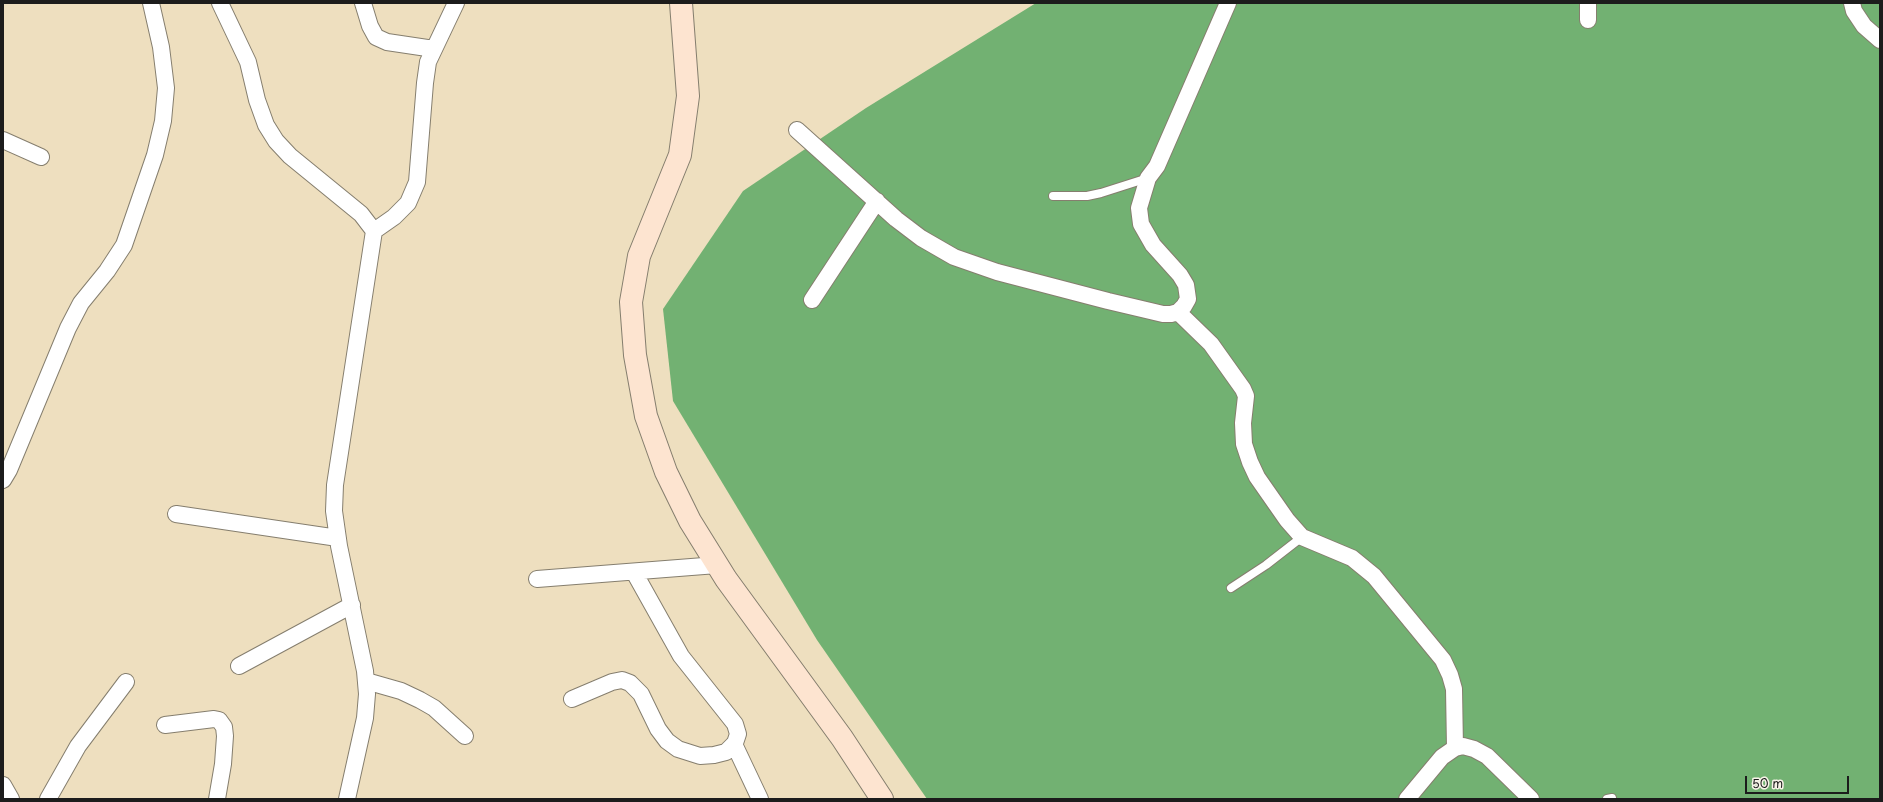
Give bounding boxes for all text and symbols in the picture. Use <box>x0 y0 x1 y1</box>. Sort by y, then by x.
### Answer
scale bar <box>1747 768 1851 794</box>
text: 50 m <box>1752 774 1783 792</box>

